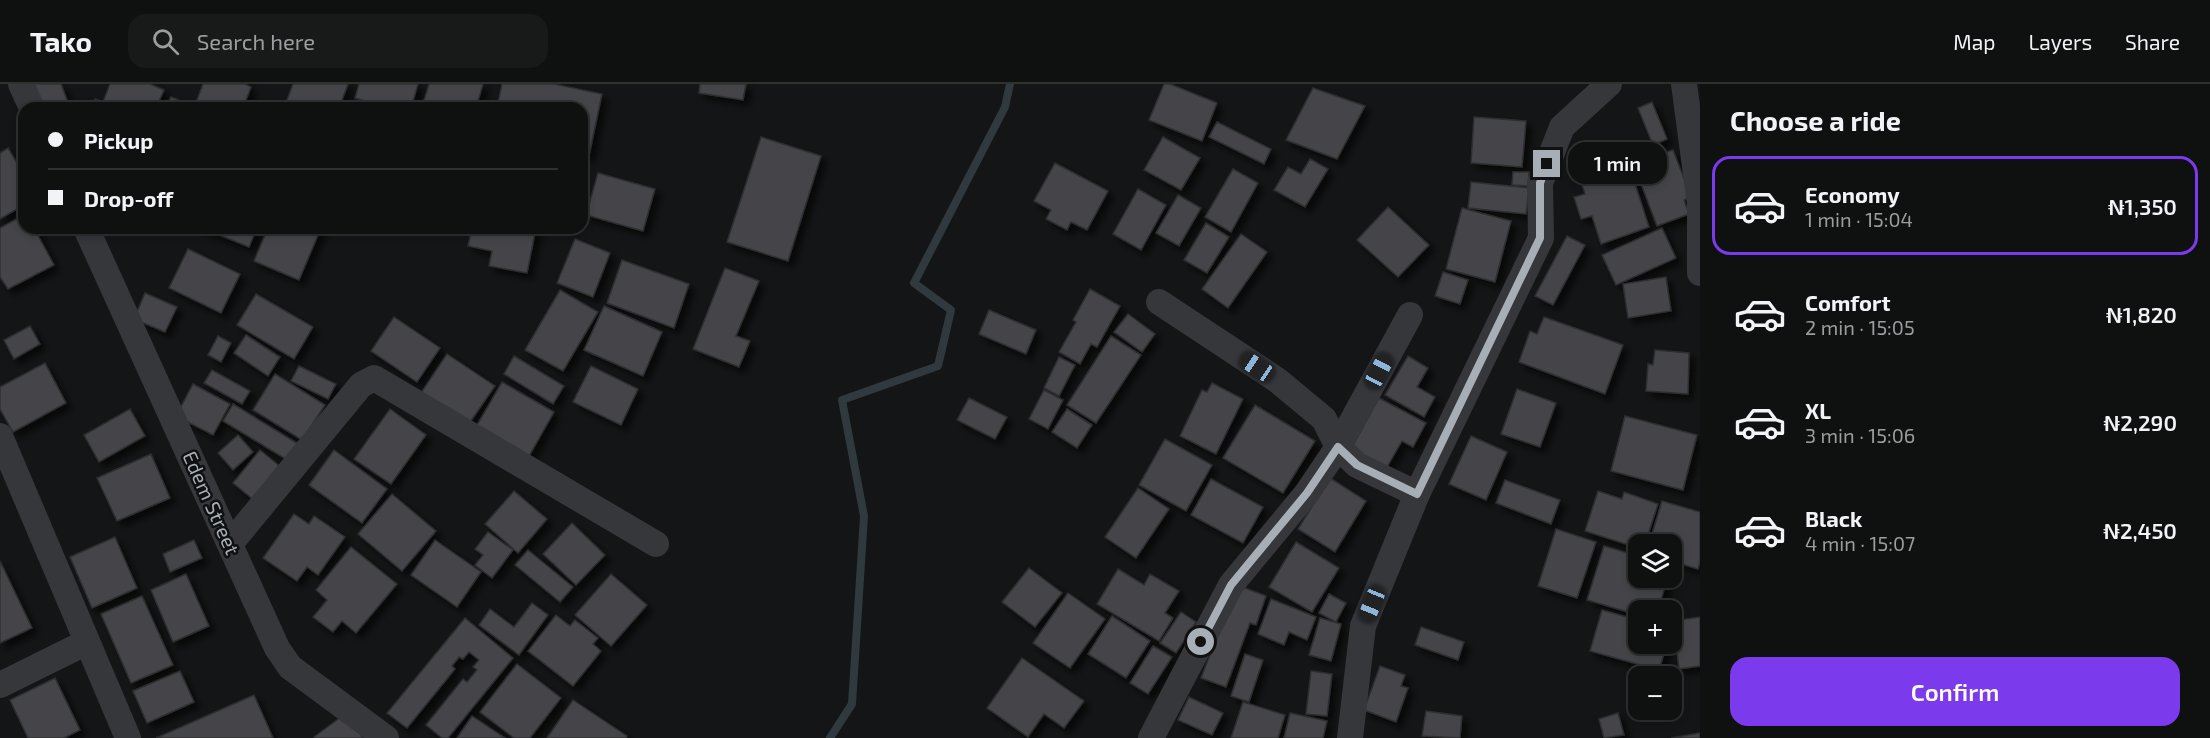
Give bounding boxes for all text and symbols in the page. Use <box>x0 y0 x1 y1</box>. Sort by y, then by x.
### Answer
search box <box>128 14 548 68</box>
text: Tako <box>30 24 92 58</box>
icon: search <box>149 25 182 58</box>
text: Search here <box>197 28 315 54</box>
text: Map <box>1953 29 1995 54</box>
text: Layers <box>2028 29 2092 54</box>
text: Share <box>2125 29 2180 54</box>
text: Choose a ride <box>1730 104 1901 136</box>
text: Pickup <box>84 127 153 153</box>
callout: 1 min <box>1568 143 1667 185</box>
route end <box>1533 150 1560 177</box>
text: 1 min <box>1594 151 1641 175</box>
icon: car <box>1733 179 1787 233</box>
text: Economy <box>1805 181 1900 207</box>
text: Drop-off <box>84 185 173 211</box>
text: ₦1,350 <box>2108 193 2177 219</box>
text: 1 min · 15:04 <box>1805 207 1913 231</box>
icon: car <box>1733 287 1787 341</box>
text: Comfort <box>1805 289 1890 315</box>
text: ₦1,820 <box>2106 301 2177 327</box>
text: 2 min · 15:05 <box>1805 315 1915 339</box>
car <box>1237 349 1277 385</box>
car <box>1363 351 1395 391</box>
icon: car <box>1733 395 1787 449</box>
text: XL <box>1805 397 1831 423</box>
text: ₦2,290 <box>2103 409 2177 435</box>
text: 3 min · 15:06 <box>1805 423 1915 447</box>
street label: Edem Street <box>178 447 246 559</box>
icon: car <box>1733 503 1787 557</box>
text: Black <box>1805 505 1862 531</box>
text: ₦2,450 <box>2103 517 2177 543</box>
text: 4 min · 15:07 <box>1805 531 1915 555</box>
map controls <box>1628 534 1682 720</box>
button: layers <box>1628 534 1682 588</box>
car <box>1357 584 1387 624</box>
button: + <box>1628 600 1682 654</box>
route start <box>1187 628 1214 655</box>
button: Confirm <box>1730 657 2180 726</box>
button: − <box>1628 666 1682 720</box>

